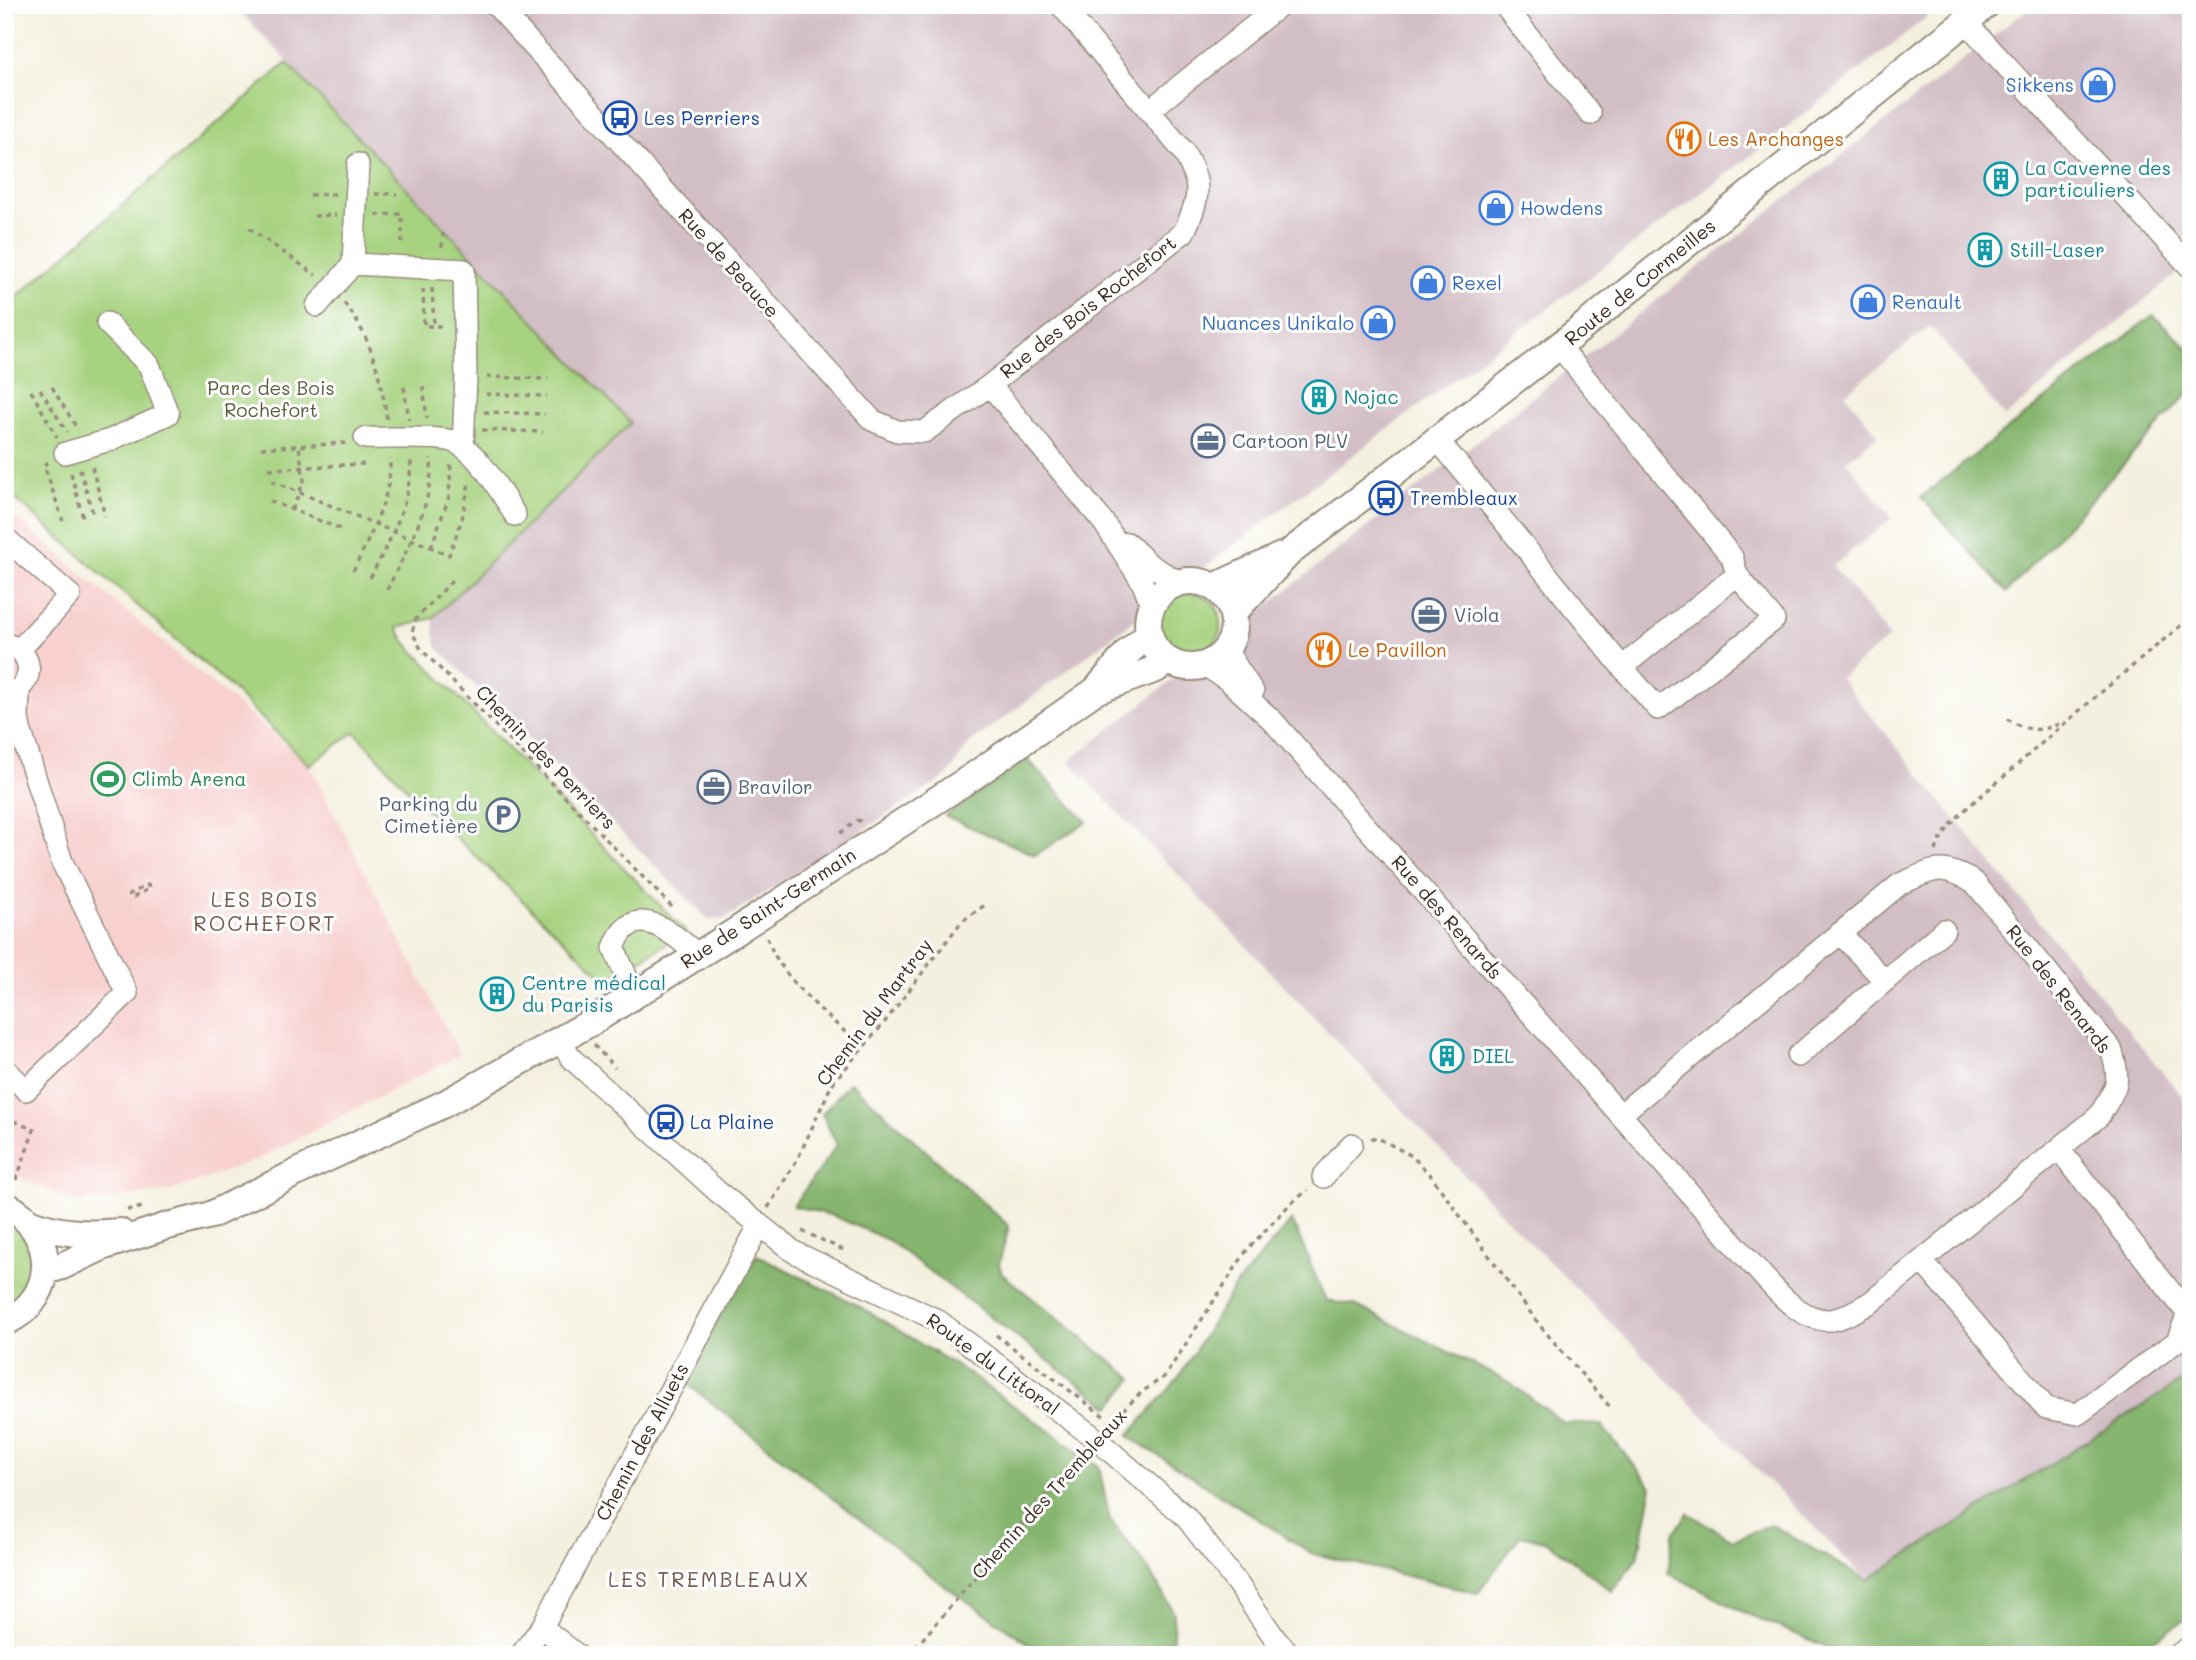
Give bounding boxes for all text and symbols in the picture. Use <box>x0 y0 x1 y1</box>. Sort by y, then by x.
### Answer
shop icon: Sikkens <box>2079 66 2117 104</box>
place label: Sikkens <box>2006 72 2074 97</box>
bus stop icon: Les Perriers <box>601 99 639 137</box>
place label: Les Perriers <box>644 105 760 130</box>
restaurant icon: Les Archanges <box>1665 120 1703 158</box>
place label: Les Archanges <box>1708 126 1844 151</box>
place label: La Caverne des particuliers <box>2025 155 2171 202</box>
building icon: La Caverne des particuliers <box>1982 160 2020 198</box>
shop icon: Howdens <box>1477 189 1515 227</box>
place label: Howdens <box>1520 195 1603 220</box>
street label: Rue de Beauce <box>674 203 785 323</box>
street label: Route de Cormeilles <box>1559 213 1720 350</box>
street label: Rue des Bois Rochefort <box>994 230 1181 383</box>
building icon: Still-Laser <box>1966 231 2004 269</box>
place label: Still-Laser <box>2010 237 2105 262</box>
shop icon: Rexel <box>1409 264 1447 302</box>
place label: Rexel <box>1452 270 1502 295</box>
shop icon: Renault <box>1849 283 1887 321</box>
place label: Renault <box>1892 289 1962 314</box>
shop icon: Nuances Unikalo <box>1359 304 1397 342</box>
place label: Nuances Unikalo <box>1202 310 1354 335</box>
park label: Parc des Bois Rochefort <box>207 375 335 422</box>
building icon: Nojac <box>1300 378 1338 416</box>
place label: Nojac <box>1344 384 1399 409</box>
office icon: Cartoon PLV <box>1189 422 1227 460</box>
place label: Cartoon PLV <box>1232 428 1348 453</box>
bus stop icon: Trembleaux <box>1367 479 1405 517</box>
place label: Trembleaux <box>1410 485 1518 510</box>
office icon: Viola <box>1410 596 1448 634</box>
place label: Viola <box>1454 602 1500 627</box>
restaurant icon: Le Pavillon <box>1305 631 1343 669</box>
place label: Le Pavillon <box>1348 637 1446 662</box>
street label: Chemin des Perriers <box>471 679 622 834</box>
sports icon: Climb Arena <box>89 760 127 798</box>
place label: Climb Arena <box>132 766 246 791</box>
office icon: Bravilor <box>695 768 733 806</box>
place label: Bravilor <box>738 774 813 799</box>
place label: Parking du Cimetière <box>379 791 478 838</box>
parking icon: Parking du Cimetière <box>484 796 522 834</box>
street label: Rue de Saint-Germain <box>675 841 860 974</box>
street label: Rue des Renards <box>1387 849 1508 984</box>
district label: LES BOIS ROCHEFORT <box>193 885 337 936</box>
street label: Rue des Renards <box>2001 919 2117 1058</box>
street label: Chemin du Martray <box>810 933 937 1090</box>
place label: Centre médical du Parisis <box>522 970 666 1017</box>
building icon: Centre médical du Parisis <box>478 975 516 1013</box>
building icon: DIEL <box>1428 1037 1466 1075</box>
place label: DIEL <box>1472 1043 1514 1068</box>
bus stop icon: La Plaine <box>647 1103 685 1141</box>
place label: La Plaine <box>690 1109 774 1134</box>
street label: Route du Littoral <box>922 1307 1065 1420</box>
street label: Chemin des Alluets <box>589 1359 694 1525</box>
street label: Chemin des Trembleaux <box>966 1403 1132 1584</box>
district label: LES TREMBLEAUX <box>608 1565 810 1592</box>

